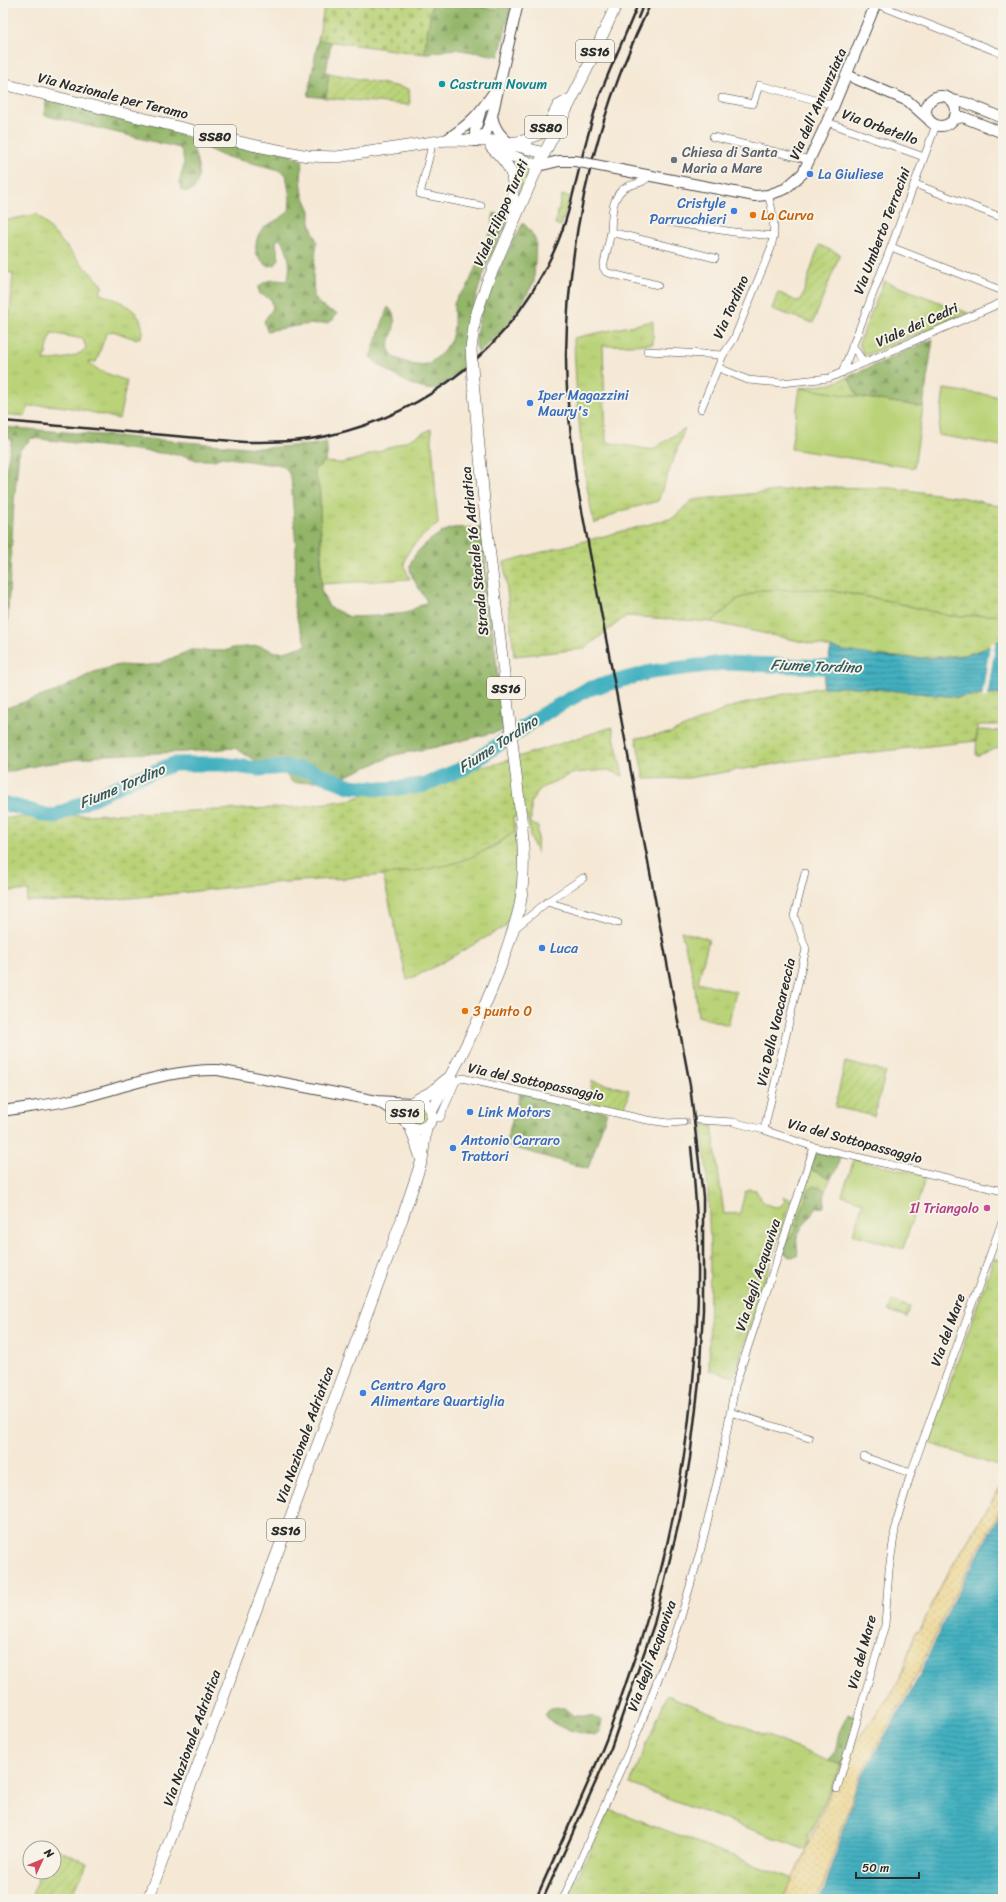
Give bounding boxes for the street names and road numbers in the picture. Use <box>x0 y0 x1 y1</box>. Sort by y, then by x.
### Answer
road number: SS16 <box>576 40 614 62</box>
street label: Via dell'Annunziata <box>782 44 854 164</box>
street label: Via Nazionale per Teramo <box>35 65 191 127</box>
street label: Via Orbetello <box>838 102 922 152</box>
road number: SS80 <box>525 116 567 138</box>
road number: SS80 <box>194 125 236 147</box>
street label: Viale Filippo Turati <box>466 155 536 270</box>
street label: Via Umberto Terracini <box>846 163 918 298</box>
street label: Via Tordino <box>706 271 756 343</box>
street label: Viale dei Cedri <box>872 295 963 354</box>
street label: Strada Statale 16 Adriatica <box>454 465 496 637</box>
road number: SS16 <box>487 677 525 699</box>
street label: Via Della Vaccareccia <box>749 955 803 1089</box>
street label: Via del Sottopassaggio <box>466 1055 606 1109</box>
road number: SS16 <box>386 1101 424 1123</box>
street label: Via del Sottopassaggio <box>785 1111 925 1171</box>
street label: Via degli Acquaviva <box>728 1215 788 1334</box>
street label: Via del Mare <box>923 1290 973 1370</box>
street label: Via Nazionale Adriatica <box>269 1362 342 1507</box>
road number: SS16 <box>267 1519 305 1541</box>
street label: Via degli Acquaviva <box>620 1596 684 1715</box>
street label: Via del Mare <box>840 1612 884 1692</box>
street label: Via Nazionale Adriatica <box>156 1665 229 1810</box>

